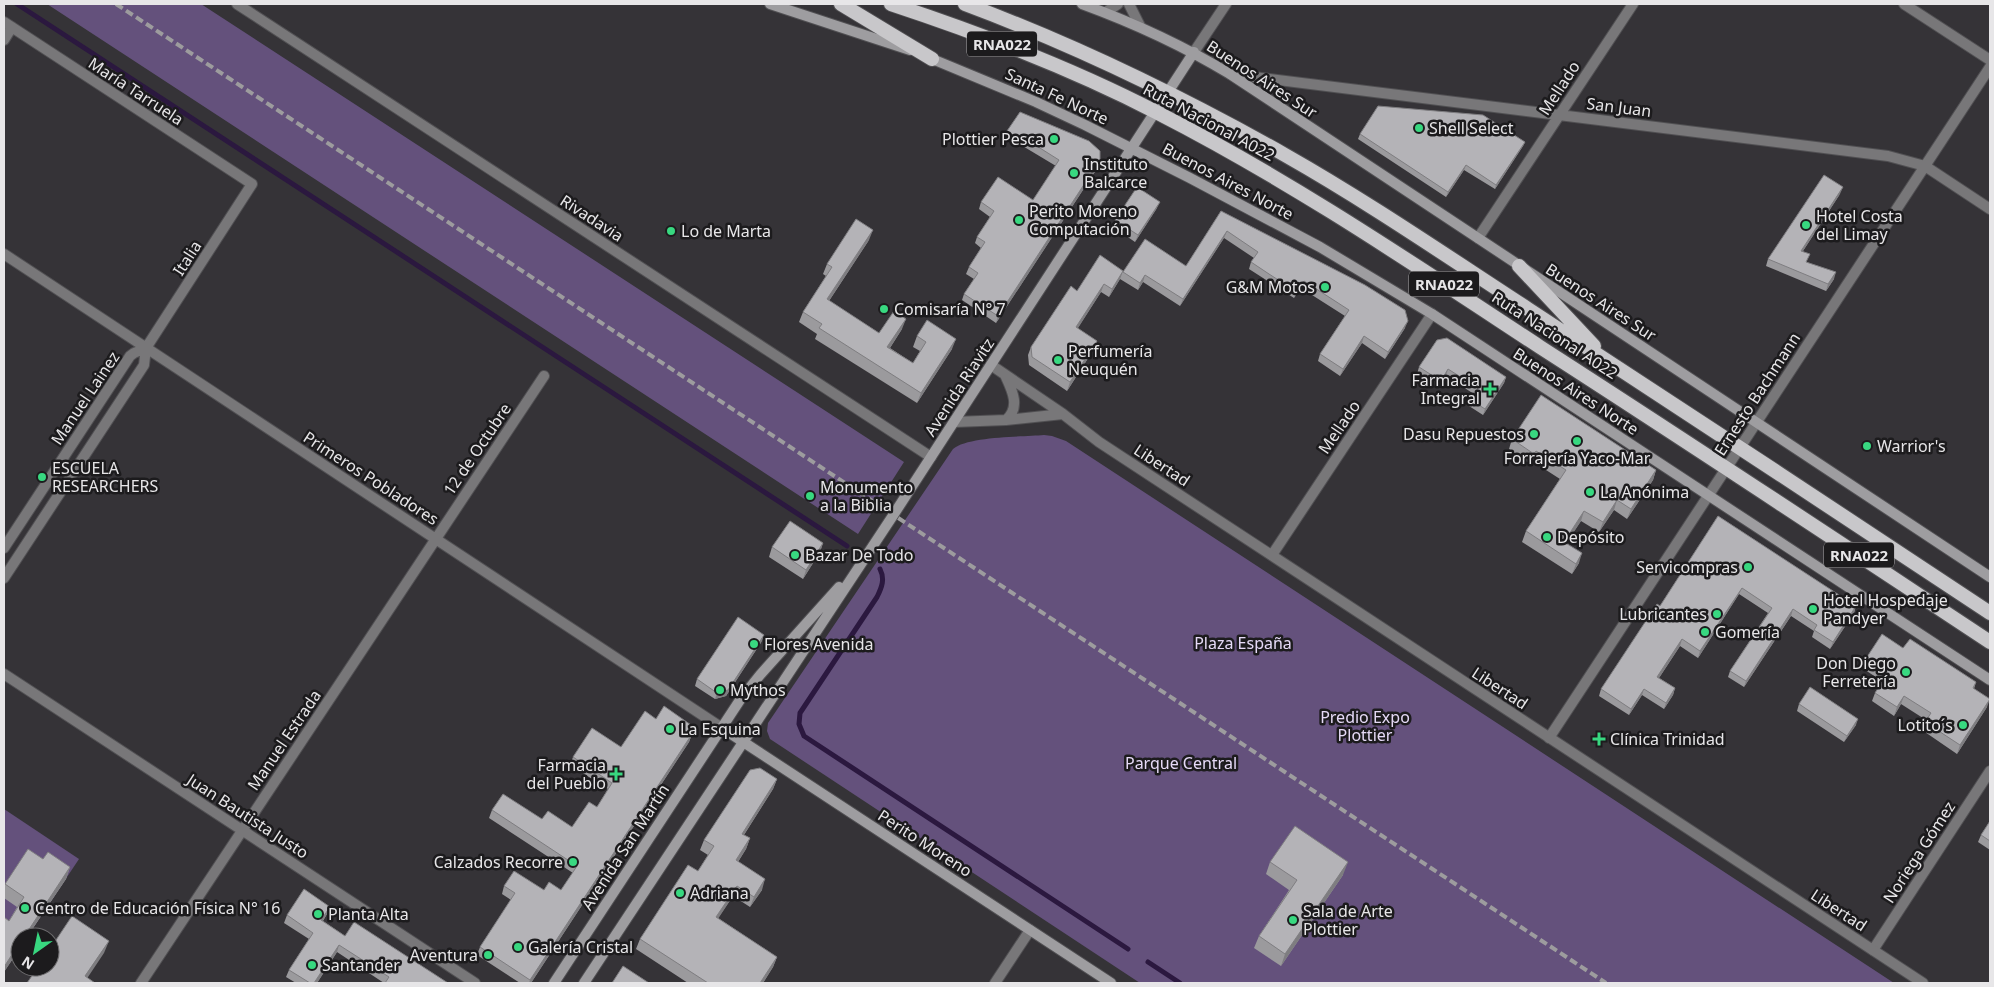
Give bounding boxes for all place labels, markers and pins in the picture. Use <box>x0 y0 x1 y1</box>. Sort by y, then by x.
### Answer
place label: Shell Select <box>1429 117 1514 139</box>
marker: Shell Select <box>1413 122 1425 134</box>
place label: Plottier Pesca <box>942 128 1044 150</box>
marker: Plottier Pesca <box>1048 133 1060 145</box>
place label: Instituto Balcarce <box>1084 153 1148 193</box>
marker: Instituto Balcarce <box>1068 167 1080 179</box>
place label: Perito Moreno Computación <box>1029 200 1137 240</box>
place label: Hotel Costa del Limay <box>1816 205 1903 245</box>
marker: Perito Moreno Computación <box>1013 214 1025 226</box>
marker: Hotel Costa del Limay <box>1800 219 1812 231</box>
place label: Lo de Marta <box>681 220 771 242</box>
marker: Lo de Marta <box>665 225 677 237</box>
place label: G&M Motos <box>1226 276 1315 298</box>
marker: G&M Motos <box>1319 281 1331 293</box>
place label: Comisaría N° 7 <box>894 298 1006 320</box>
marker: Comisaría N° 7 <box>878 303 890 315</box>
place label: Perfumería Neuquén <box>1068 340 1152 380</box>
marker: Perfumería Neuquén <box>1052 354 1064 366</box>
place label: Farmacia Integral <box>1411 369 1480 409</box>
marker: Farmacia Integral <box>1484 383 1496 395</box>
place label: Dasu Repuestos <box>1403 423 1524 445</box>
marker: Dasu Repuestos <box>1528 428 1540 440</box>
marker: Forrajería Yaco-Mar <box>1571 435 1583 447</box>
place label: Warrior's <box>1877 435 1946 457</box>
marker: Warrior's <box>1861 440 1873 452</box>
place label: Forrajería Yaco-Mar <box>1504 447 1651 469</box>
place label: ESCUELA RESEARCHERS <box>52 457 159 497</box>
marker: ESCUELA RESEARCHERS <box>36 471 48 483</box>
place label: Monumento a la Biblia <box>820 476 913 516</box>
place label: La Anónima <box>1600 481 1689 503</box>
marker: La Anónima <box>1584 486 1596 498</box>
marker: Monumento a la Biblia <box>804 490 816 502</box>
place label: Depósito <box>1557 526 1624 548</box>
marker: Depósito <box>1541 531 1553 543</box>
place label: Bazar De Todo <box>805 544 913 566</box>
marker: Bazar De Todo <box>789 549 801 561</box>
place label: Servicompras <box>1636 556 1738 578</box>
marker: Servicompras <box>1742 561 1754 573</box>
place label: Hotel Hospedaje Pandyer <box>1823 589 1948 629</box>
place label: Lubricantes <box>1619 603 1707 625</box>
marker: Hotel Hospedaje Pandyer <box>1807 603 1819 615</box>
marker: Lubricantes <box>1711 608 1723 620</box>
place label: Gomería <box>1715 621 1780 643</box>
marker: Gomería <box>1699 626 1711 638</box>
place label: Flores Avenida <box>764 633 873 655</box>
marker: Flores Avenida <box>748 638 760 650</box>
place label: Don Diego Ferretería <box>1816 652 1896 692</box>
marker: Don Diego Ferretería <box>1900 666 1912 678</box>
place label: Mythos <box>730 679 786 701</box>
marker: Mythos <box>714 684 726 696</box>
place label: Lotito´s <box>1897 714 1953 736</box>
place label: La Esquina <box>680 718 761 740</box>
marker: Lotito´s <box>1957 719 1969 731</box>
marker: La Esquina <box>664 723 676 735</box>
place label: Clínica Trinidad <box>1610 728 1725 750</box>
marker: Clínica Trinidad <box>1592 732 1606 746</box>
place label: Farmacia del Pueblo <box>527 754 606 794</box>
marker: Farmacia del Pueblo <box>610 768 622 780</box>
place label: Calzados Recorre <box>434 851 563 873</box>
marker: Calzados Recorre <box>567 856 579 868</box>
place label: Adriana <box>690 882 749 904</box>
marker: Adriana <box>674 887 686 899</box>
place label: Centro de Educación Física N° 16 <box>35 897 280 919</box>
place label: Sala de Arte Plottier <box>1303 900 1393 940</box>
marker: Centro de Educación Física N° 16 <box>19 902 31 914</box>
place label: Planta Alta <box>328 903 409 925</box>
marker: Planta Alta <box>312 908 324 920</box>
marker: Sala de Arte Plottier <box>1287 914 1299 926</box>
place label: Galería Cristal <box>528 936 633 958</box>
marker: Galería Cristal <box>512 941 524 953</box>
place label: Aventura <box>410 944 478 966</box>
marker: Aventura <box>482 949 494 961</box>
place label: Santander <box>322 954 400 976</box>
marker: Santander <box>306 959 318 971</box>

